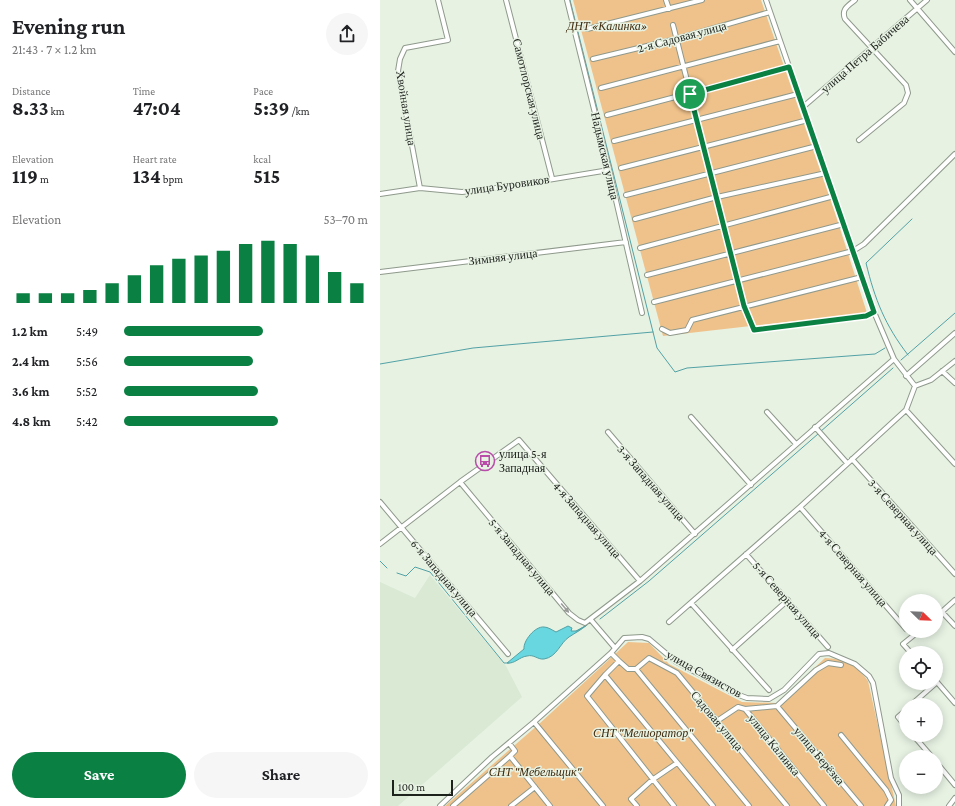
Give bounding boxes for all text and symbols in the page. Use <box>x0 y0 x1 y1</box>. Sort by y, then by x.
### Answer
street label: улица Петра Бабичева <box>818 12 912 96</box>
button: share <box>326 13 368 55</box>
text: Evening run <box>12 14 125 39</box>
street label: 2-я Садовая улица <box>636 18 729 56</box>
park label: ДНТ «Калинка» <box>566 19 647 33</box>
street label: Самотлорская улица <box>510 37 548 142</box>
text: 21:43 · 7 × 1.2 km <box>12 42 96 57</box>
street label: Хвойная улица <box>393 69 419 147</box>
pin <box>673 77 707 111</box>
icon: arrive <box>679 83 701 105</box>
text: Distance <box>12 85 50 97</box>
text: Time <box>133 85 155 97</box>
text: Pace <box>253 85 273 97</box>
text: 8.33 <box>12 97 49 119</box>
text: 47:04 <box>133 97 181 119</box>
text: 5:39 <box>253 97 289 119</box>
text: km <box>49 105 65 117</box>
text: /km <box>289 105 309 117</box>
street label: Надымская улица <box>588 111 622 202</box>
text: Elevation <box>12 153 54 165</box>
text: Heart rate <box>133 153 177 165</box>
text: kcal <box>253 153 271 165</box>
text: 119 <box>12 165 38 187</box>
text: 134 <box>133 165 161 187</box>
text: 515 <box>253 165 280 187</box>
street label: улица Буровиков <box>464 172 551 198</box>
text: m <box>38 173 49 185</box>
text: bpm <box>161 173 183 185</box>
text: Elevation <box>12 212 61 227</box>
text: 53–70 m <box>324 212 368 227</box>
street label: Зимняя улица <box>468 246 539 268</box>
text: 1.2 km <box>12 324 48 339</box>
text: 5:49 <box>76 324 98 339</box>
text: 2.4 km <box>12 354 50 369</box>
text: 5:56 <box>76 354 98 369</box>
text: 3.6 km <box>12 384 49 399</box>
text: 5:52 <box>76 384 97 399</box>
text: 4.8 km <box>12 414 51 429</box>
text: 5:42 <box>76 414 98 429</box>
street label: 3-я Западная улица <box>614 442 688 524</box>
place label: улица 5-я Западная <box>499 447 547 475</box>
bus stop icon: улица 5-я Западная <box>474 450 496 472</box>
street label: 3-я Северная улица <box>865 476 941 558</box>
street label: 4-я Западная улица <box>550 479 624 561</box>
street label: 5-я Западная улица <box>486 516 559 599</box>
street label: 4-я Северная улица <box>816 526 891 610</box>
street label: 6-я Западная улица <box>408 537 481 620</box>
street label: 5-я Северная улица <box>750 559 825 642</box>
north arrow <box>899 594 943 638</box>
map controls <box>899 594 943 794</box>
one-way arrow <box>561 603 570 614</box>
button: locate <box>899 646 943 690</box>
street label: улица Связистов <box>664 647 744 701</box>
street label: Садовая улица <box>688 688 746 754</box>
button: + <box>899 698 943 742</box>
street label: улица Калинка <box>745 711 803 779</box>
street label: улица Берёзка <box>791 724 848 788</box>
park label: СНТ "Мелиоратор" <box>593 726 694 740</box>
button: − <box>899 750 943 794</box>
button: Save <box>12 752 186 798</box>
button: Share <box>194 752 368 798</box>
park label: СНТ "Мебельщик" <box>489 765 583 779</box>
scale bar <box>392 778 453 797</box>
text: 100 m <box>398 781 425 793</box>

